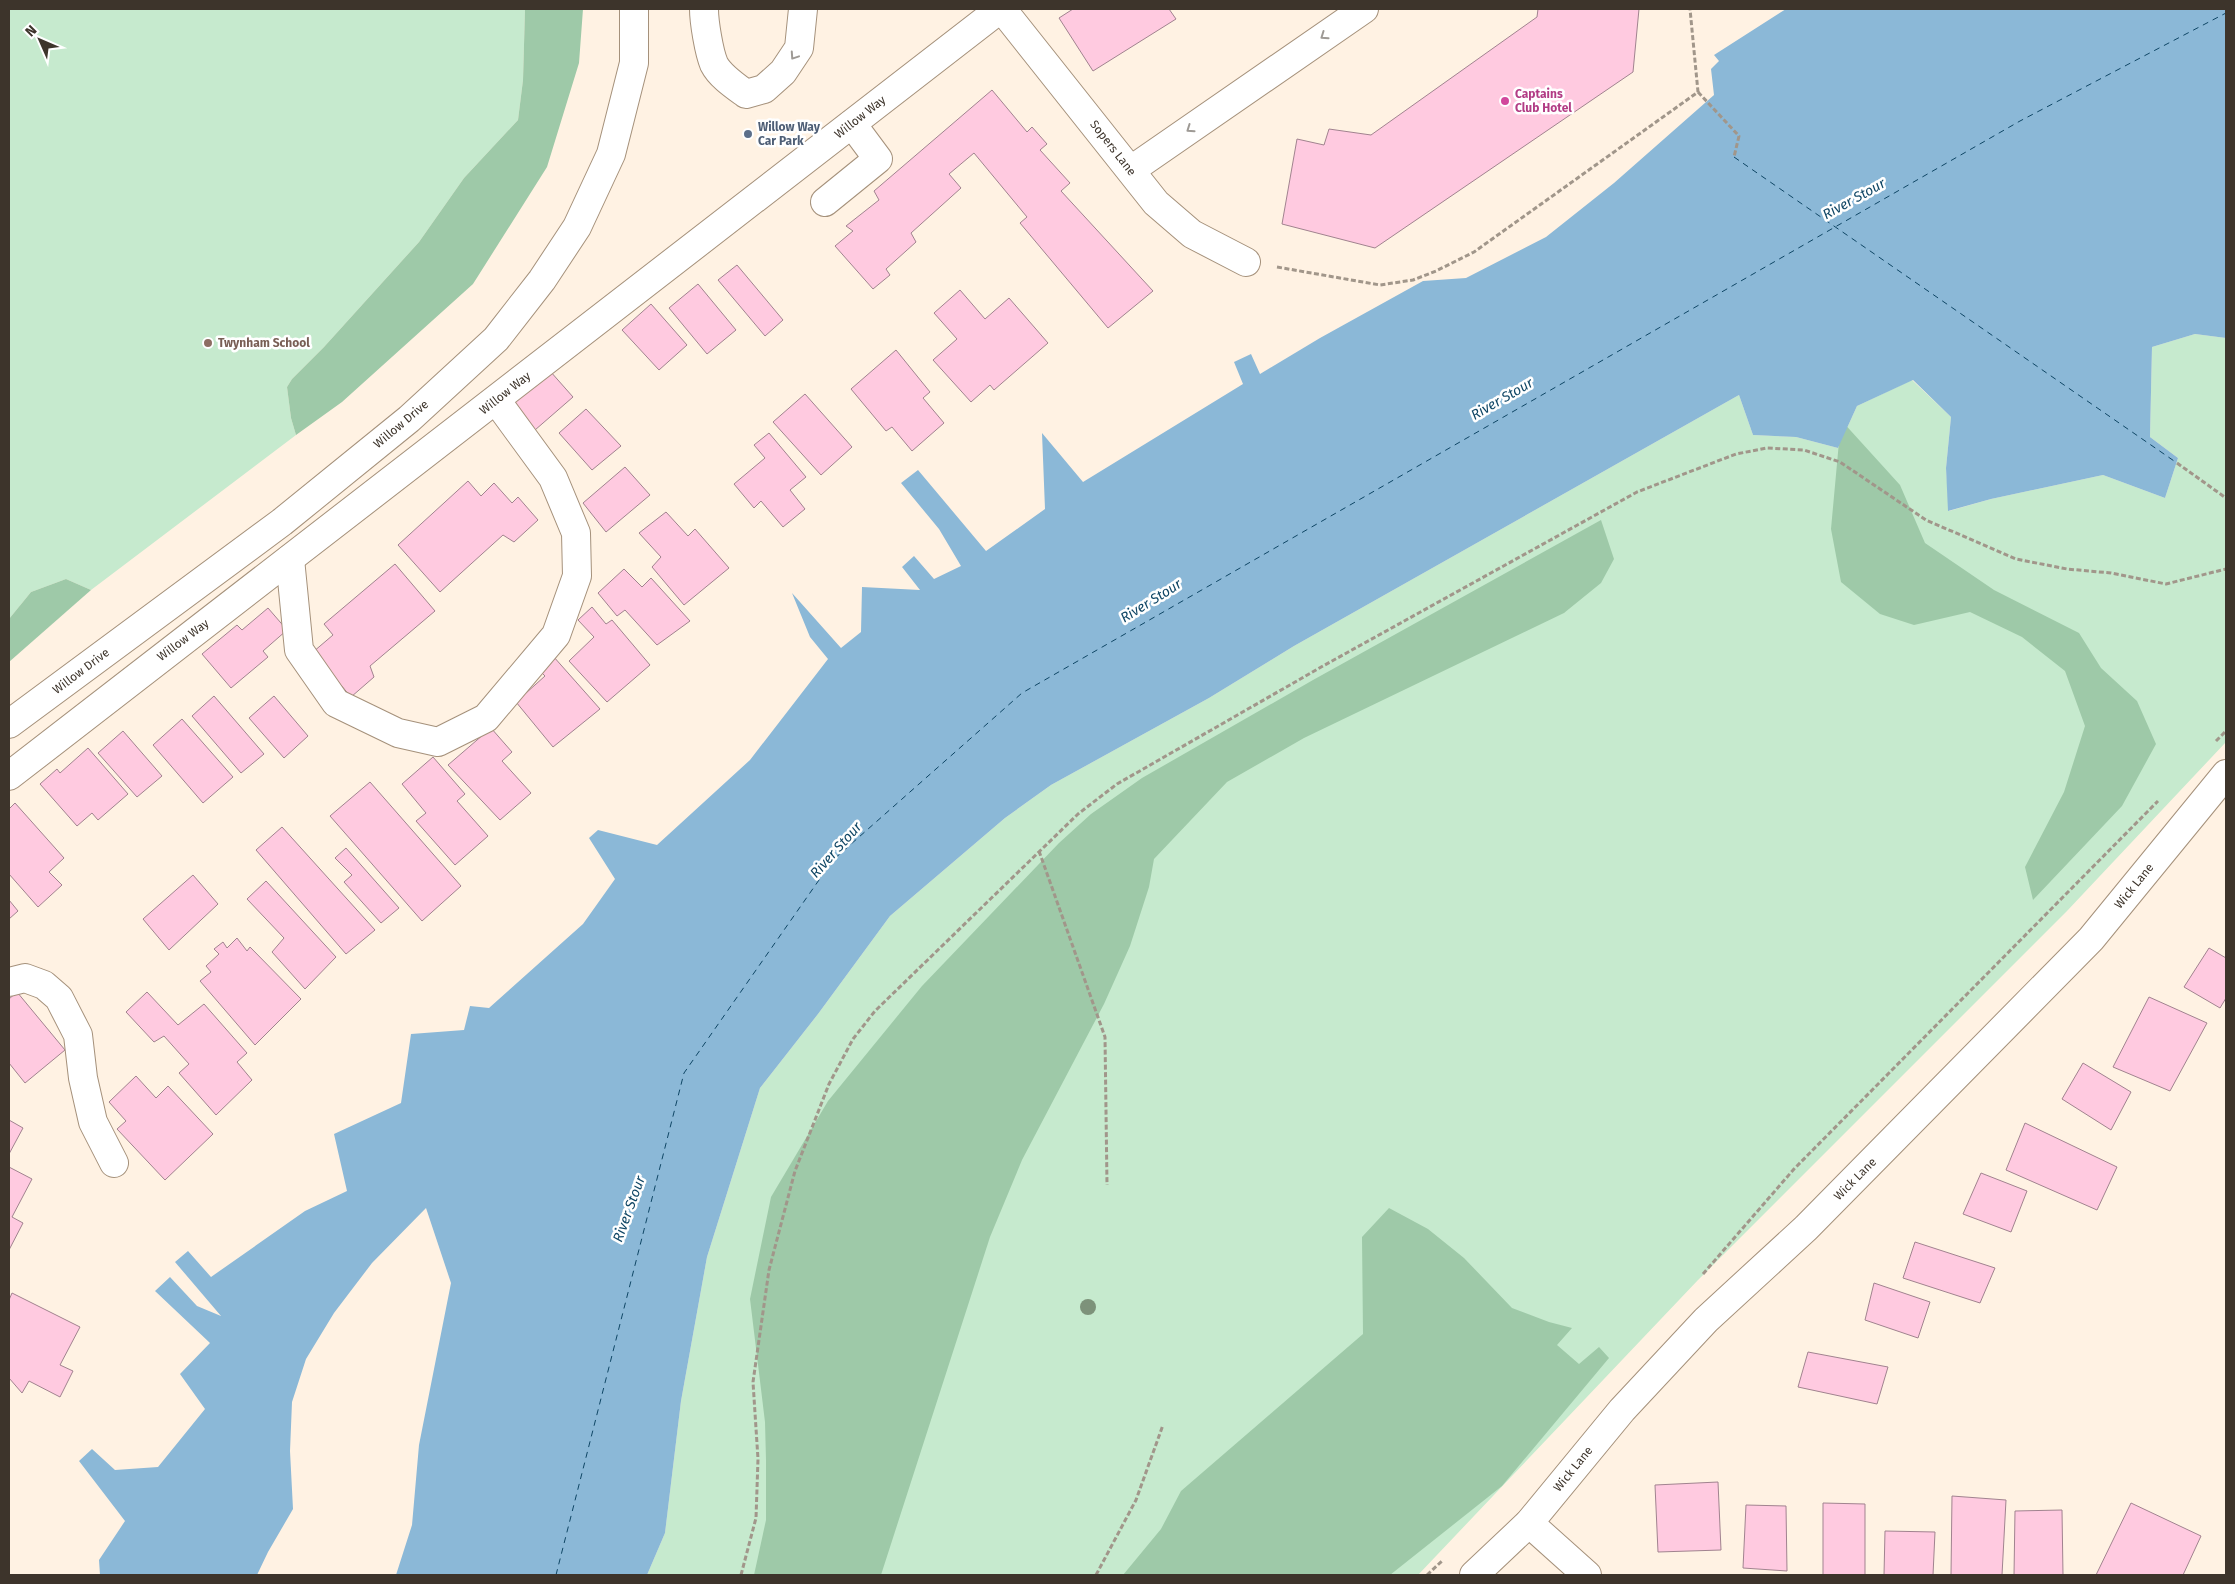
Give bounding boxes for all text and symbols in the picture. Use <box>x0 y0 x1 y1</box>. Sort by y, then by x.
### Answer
north arrow <box>15 15 65 65</box>
text: N <box>22 22 40 40</box>
one-way arrow <box>1320 30 1330 39</box>
one-way arrow <box>791 50 800 59</box>
place label: Captains Club Hotel <box>1515 87 1572 115</box>
street label: Willow Way <box>832 93 888 141</box>
marker: Captains Club Hotel <box>1499 95 1511 107</box>
street label: Sopers Lane <box>1087 118 1139 178</box>
place label: Willow Way Car Park <box>758 120 821 148</box>
one-way arrow <box>1187 123 1196 132</box>
marker: Willow Way Car Park <box>742 128 754 140</box>
water label: River Stour <box>1820 175 1889 223</box>
place label: Twynham School <box>218 336 310 350</box>
marker: Twynham School <box>202 337 214 349</box>
street label: Willow Way <box>477 369 533 417</box>
water label: River Stour <box>1468 374 1537 424</box>
street label: Willow Drive <box>371 397 431 451</box>
water label: River Stour <box>1117 575 1185 626</box>
street label: Willow Way <box>154 616 212 664</box>
street label: Willow Drive <box>50 645 112 697</box>
water label: River Stour <box>807 818 866 881</box>
street label: Wick Lane <box>2111 860 2157 912</box>
street label: Wick Lane <box>1831 1155 1879 1203</box>
water label: River Stour <box>609 1173 649 1244</box>
street label: Wick Lane <box>1550 1443 1596 1495</box>

